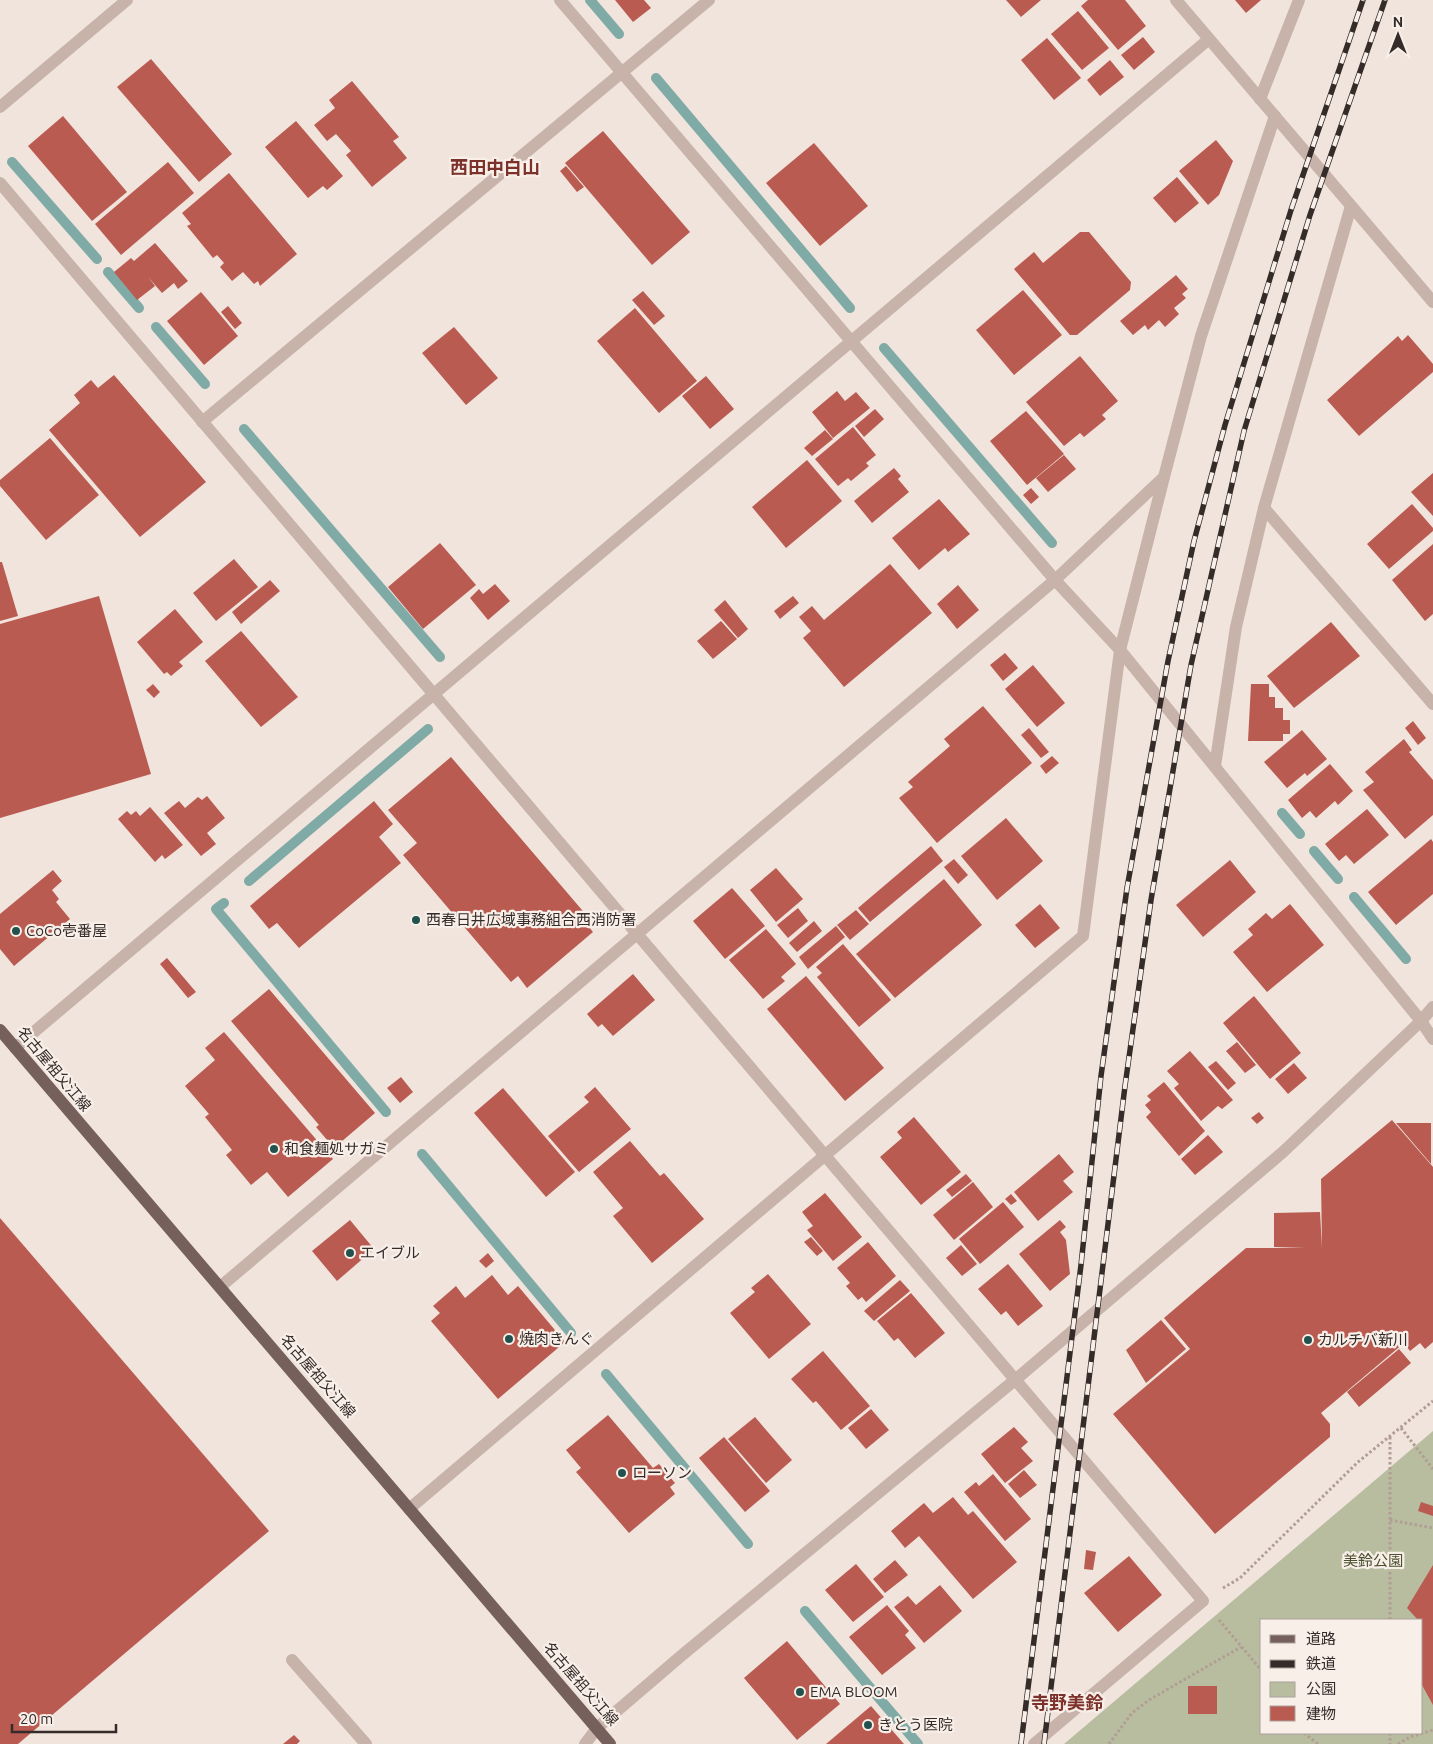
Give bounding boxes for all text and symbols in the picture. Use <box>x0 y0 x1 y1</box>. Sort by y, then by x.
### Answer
north arrow <box>1373 10 1423 60</box>
text: N <box>1393 14 1403 30</box>
district label: 西田中白山 <box>450 157 540 177</box>
place label: 西春日井広域事務組合西消防署 <box>426 911 636 928</box>
marker: 西春日井広域事務組合西消防署 <box>410 914 422 926</box>
place label: CoCo壱番屋 <box>26 922 107 939</box>
marker: CoCo壱番屋 <box>10 925 22 937</box>
street label: 名古屋祖父江線 <box>14 1023 95 1114</box>
place label: 和食麺処サガミ <box>284 1140 389 1157</box>
marker: 和食麺処サガミ <box>268 1143 280 1155</box>
place label: エイブル <box>360 1244 420 1261</box>
marker: エイブル <box>344 1247 356 1259</box>
street label: 名古屋祖父江線 <box>278 1330 359 1421</box>
place label: 焼肉きんぐ <box>519 1330 594 1347</box>
place label: カルチバ新川 <box>1318 1331 1408 1348</box>
marker: 焼肉きんぐ <box>503 1333 515 1345</box>
marker: カルチバ新川 <box>1302 1334 1314 1346</box>
place label: ローソン <box>632 1464 692 1481</box>
marker: ローソン <box>616 1467 628 1479</box>
park label: 美鈴公園 <box>1343 1552 1403 1569</box>
legend <box>1260 1619 1423 1734</box>
text: 道路 <box>1306 1630 1336 1647</box>
street label: 名古屋祖父江線 <box>541 1638 622 1729</box>
text: 鉄道 <box>1306 1655 1336 1672</box>
text: 公園 <box>1306 1680 1336 1697</box>
place label: EMA BLOOM <box>810 1683 898 1700</box>
marker: EMA BLOOM <box>794 1686 806 1698</box>
district label: 寺野美鈴 <box>1031 1692 1104 1712</box>
scale bar <box>12 1702 116 1734</box>
text: 建物 <box>1306 1705 1336 1722</box>
text: 20 m <box>20 1710 53 1727</box>
place label: きとう医院 <box>878 1716 953 1733</box>
marker: きとう医院 <box>862 1719 874 1731</box>

